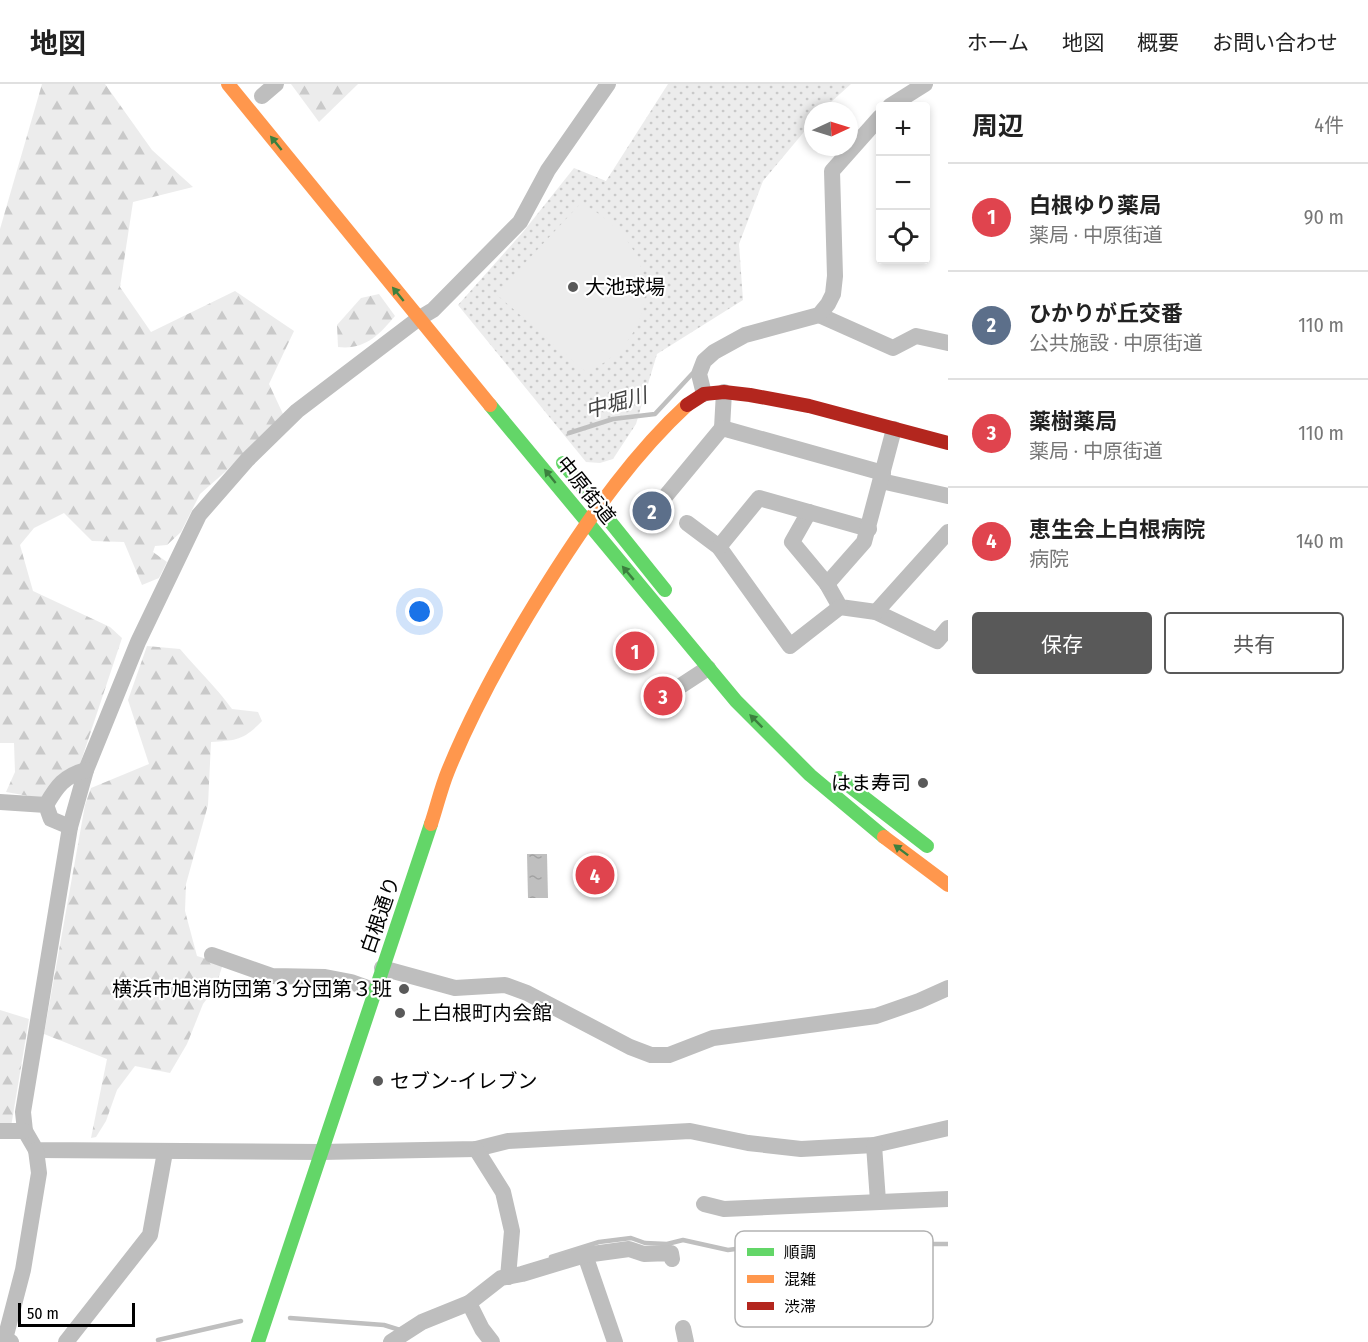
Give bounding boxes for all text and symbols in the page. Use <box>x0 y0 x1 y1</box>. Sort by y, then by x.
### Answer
text: 地図 <box>30 27 86 60</box>
text: ホーム <box>967 30 1029 56</box>
text: 地図 <box>1062 30 1104 56</box>
text: 概要 <box>1137 30 1179 56</box>
text: お問い合わせ <box>1212 30 1338 56</box>
north arrow <box>804 102 858 156</box>
map controls <box>876 102 930 264</box>
button: + <box>876 102 930 156</box>
text: 周辺 <box>972 111 1024 142</box>
text: 4件 <box>1314 113 1344 137</box>
one-way arrow <box>270 135 282 150</box>
button: − <box>876 156 930 210</box>
text: 白根ゆり薬局 <box>1029 192 1161 219</box>
text: 1 <box>987 205 996 229</box>
text: 90 m <box>1304 205 1344 229</box>
button: locate <box>876 210 930 264</box>
text: 薬局 · 中原街道 <box>1029 223 1163 247</box>
place label: 大池球場 <box>585 275 665 299</box>
marker: 大池球場 <box>566 280 580 294</box>
one-way arrow <box>392 287 405 302</box>
text: ひかりが丘交番 <box>1029 300 1183 327</box>
text: 2 <box>987 313 996 337</box>
text: 110 m <box>1298 313 1344 337</box>
text: 公共施設 · 中原街道 <box>1029 331 1203 355</box>
water label: 中堀川 <box>582 382 652 424</box>
text: 薬樹薬局 <box>1029 408 1117 435</box>
text: 3 <box>987 421 996 445</box>
text: 110 m <box>1298 421 1344 445</box>
text: 薬局 · 中原街道 <box>1029 439 1163 463</box>
street label: 中原街道 <box>552 451 620 529</box>
one-way arrow <box>544 469 557 484</box>
pin: 2 <box>632 488 672 534</box>
text: 恵生会上白根病院 <box>1029 516 1205 543</box>
text: 4 <box>986 529 997 553</box>
text: 140 m <box>1296 529 1344 553</box>
text: 病院 <box>1029 547 1069 571</box>
one-way arrow <box>622 566 635 581</box>
your location <box>405 597 434 626</box>
button: 保存 <box>972 612 1152 674</box>
button: 共有 <box>1164 612 1344 674</box>
pin: 1 <box>616 628 654 674</box>
pin: 3 <box>644 674 682 718</box>
one-way arrow <box>749 714 763 728</box>
place label: はま寿司 <box>831 771 911 795</box>
marker: はま寿司 <box>916 776 930 790</box>
one-way arrow <box>894 844 910 856</box>
pin: 4 <box>576 852 614 898</box>
street label: 白根通り <box>356 873 404 957</box>
place label: 横浜市旭消防団第３分団第３班 <box>112 977 392 1001</box>
marker: 横浜市旭消防団第３分団第３班 <box>397 982 411 996</box>
place label: 上白根町内会館 <box>412 1001 552 1025</box>
marker: 上白根町内会館 <box>393 1006 407 1020</box>
place label: セブン-イレブン <box>390 1069 537 1093</box>
marker: セブン-イレブン <box>371 1074 385 1088</box>
legend <box>735 1231 933 1327</box>
text: 順調 <box>784 1243 816 1262</box>
text: 混雑 <box>784 1270 816 1289</box>
text: 渋滞 <box>784 1297 816 1316</box>
scale bar <box>18 1300 135 1328</box>
text: 50 m <box>27 1304 59 1323</box>

